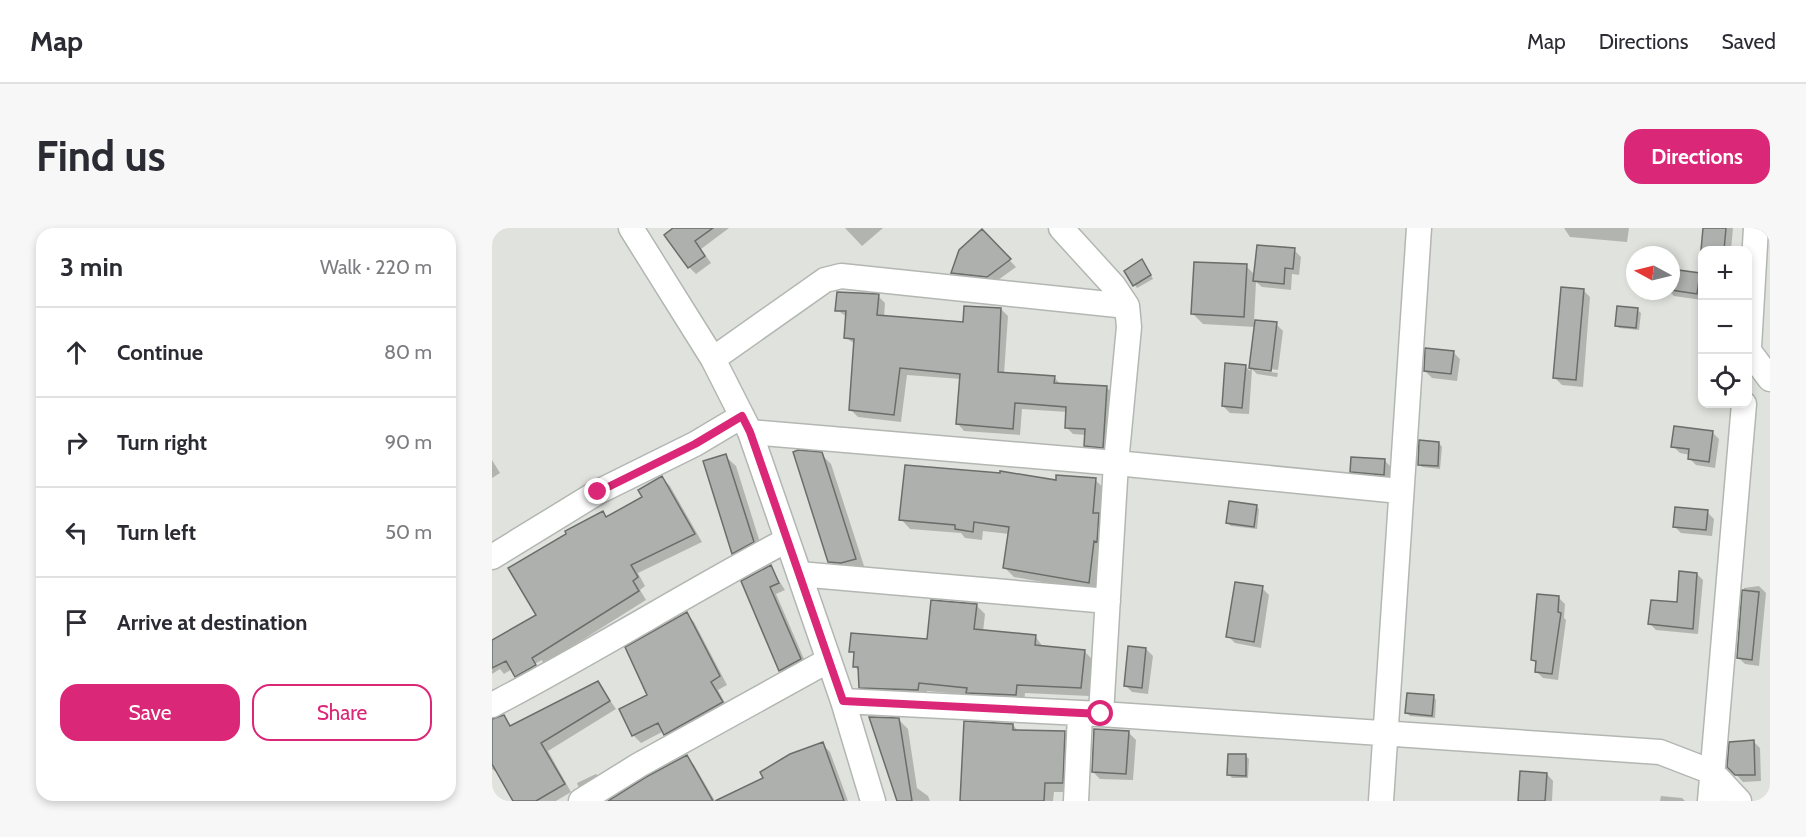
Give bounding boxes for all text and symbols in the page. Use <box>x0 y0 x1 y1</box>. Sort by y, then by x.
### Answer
text: Map <box>30 24 83 58</box>
text: Map <box>1527 29 1566 54</box>
text: Directions <box>1599 29 1688 54</box>
text: Saved <box>1721 29 1776 54</box>
button: Directions <box>1624 129 1770 184</box>
text: Find us <box>36 130 165 182</box>
north arrow <box>1626 246 1680 300</box>
map controls <box>1698 246 1752 408</box>
button: + <box>1698 246 1752 300</box>
text: 3 min <box>60 251 123 283</box>
text: Walk · 220 m <box>320 255 432 279</box>
button: − <box>1698 300 1752 354</box>
icon: ahead <box>60 336 93 369</box>
text: Continue <box>117 339 203 366</box>
text: 80 m <box>384 340 432 364</box>
button: locate <box>1698 354 1752 408</box>
icon: right <box>60 426 93 459</box>
text: Turn right <box>117 429 207 456</box>
text: 90 m <box>385 430 432 454</box>
route end <box>584 478 610 504</box>
icon: left <box>60 516 93 549</box>
text: Turn left <box>117 519 196 546</box>
text: 50 m <box>385 520 432 544</box>
icon: arrive <box>60 606 93 639</box>
text: Arrive at destination <box>117 609 307 636</box>
button: Save <box>60 684 240 741</box>
button: Share <box>252 684 432 741</box>
route start <box>1087 700 1113 726</box>

